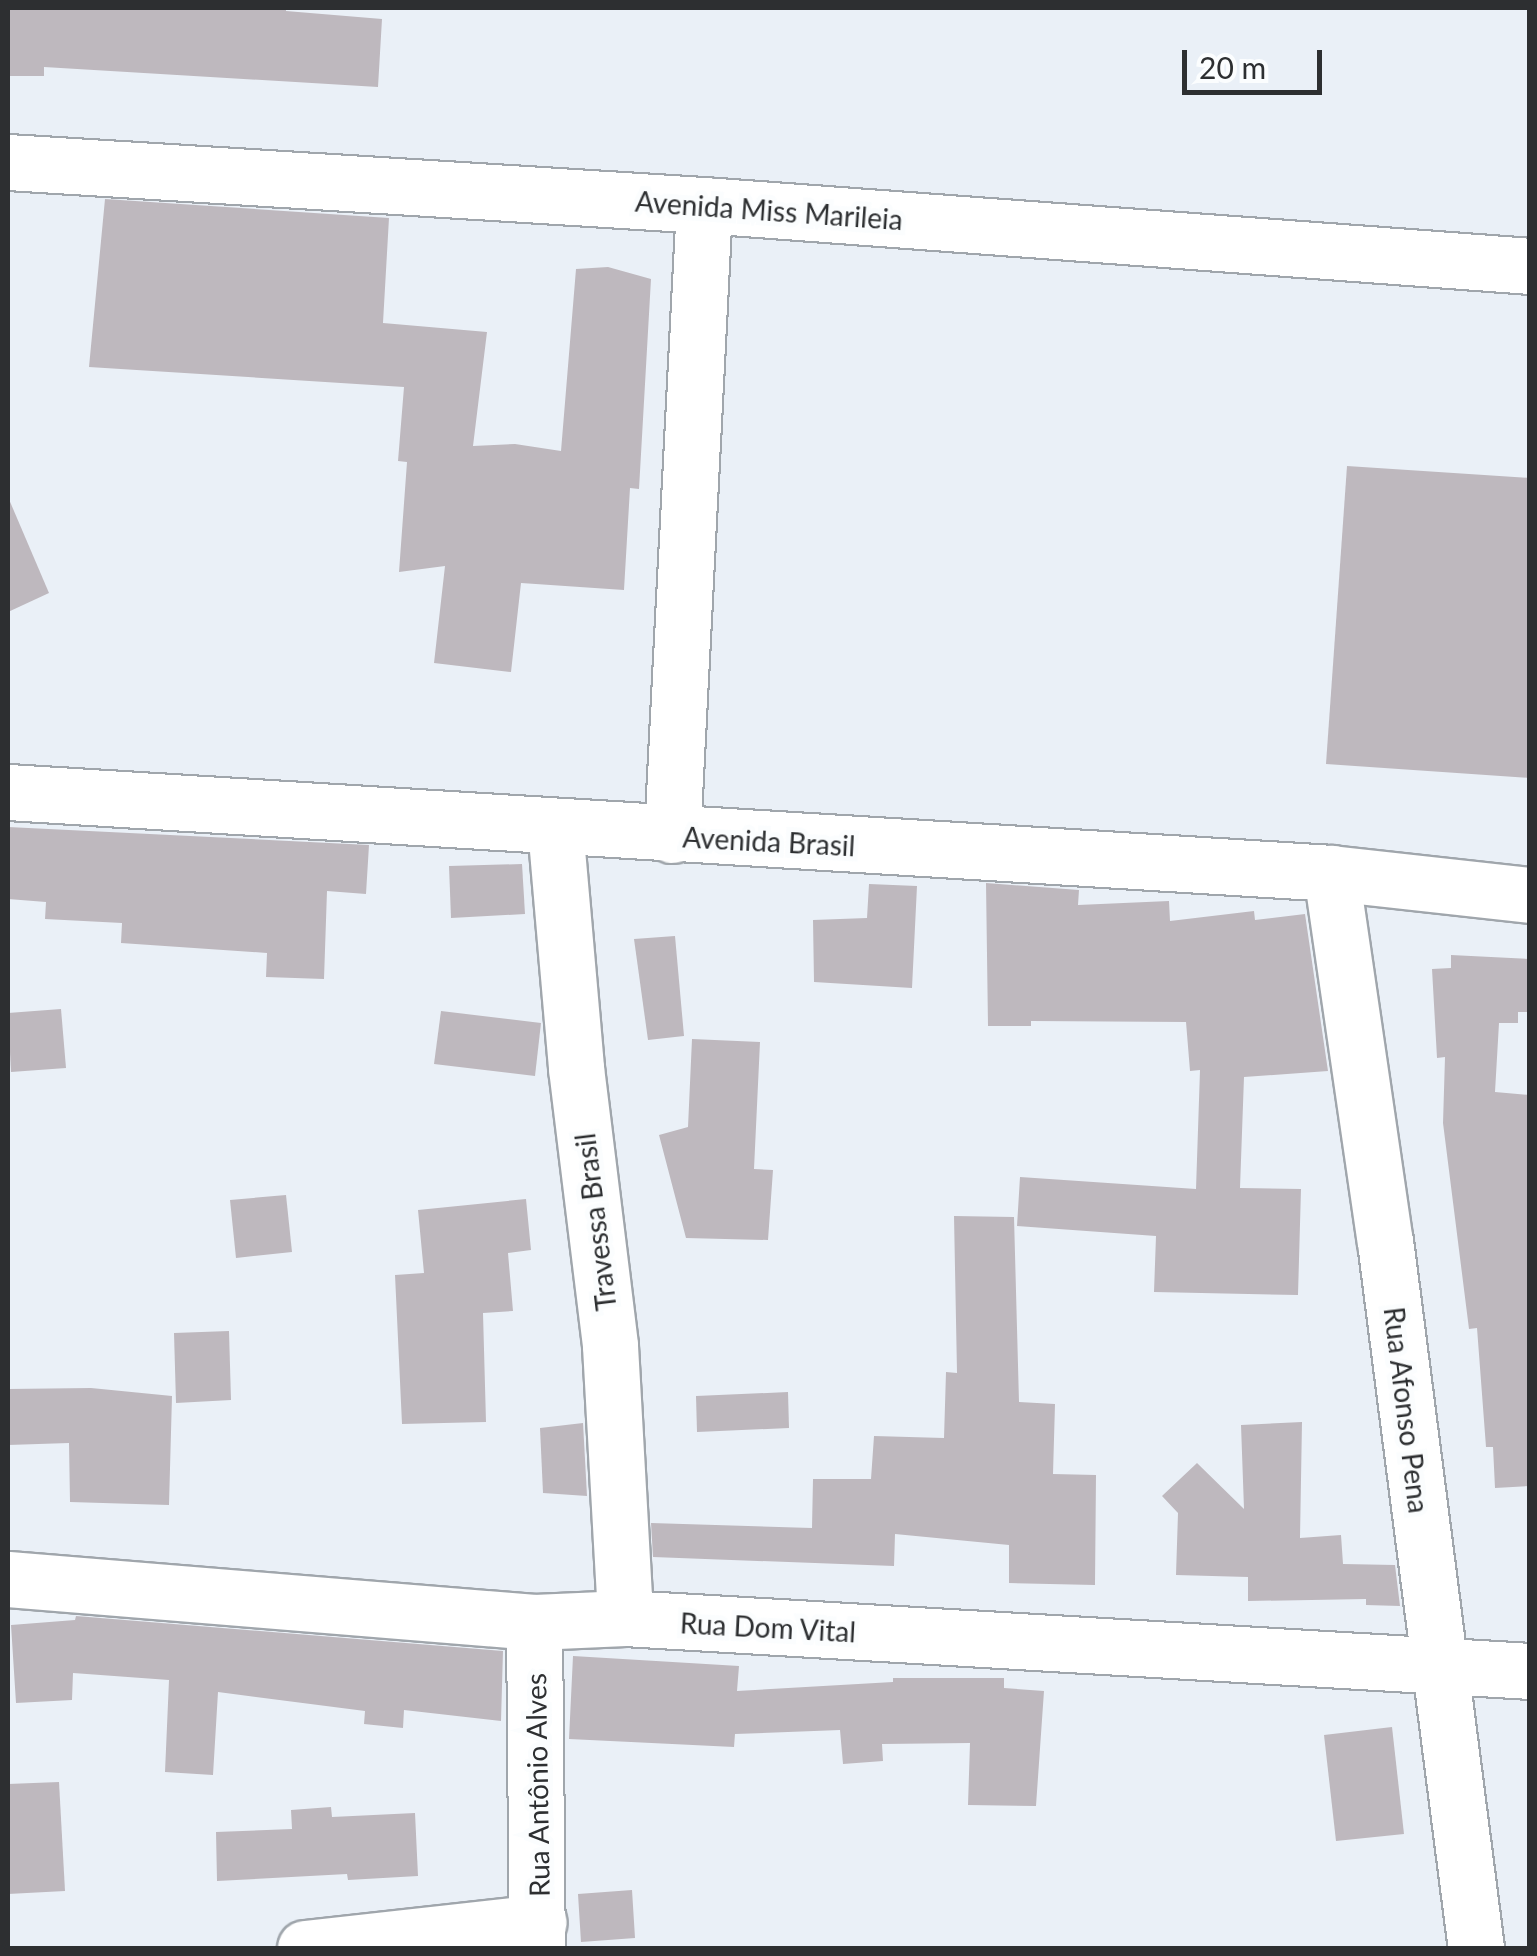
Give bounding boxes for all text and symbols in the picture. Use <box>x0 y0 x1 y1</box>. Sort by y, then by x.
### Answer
scale bar <box>1187 30 1327 92</box>
text: 20 m <box>1199 49 1266 85</box>
street label: Avenida Miss Marileia <box>634 184 904 236</box>
street label: Avenida Brasil <box>682 820 856 862</box>
street label: Travessa Brasil <box>567 1131 623 1313</box>
street label: Rua Afonso Pena <box>1378 1305 1436 1515</box>
street label: Rua Dom Vital <box>679 1606 857 1648</box>
street label: Rua Antônio Alves <box>518 1672 556 1898</box>

